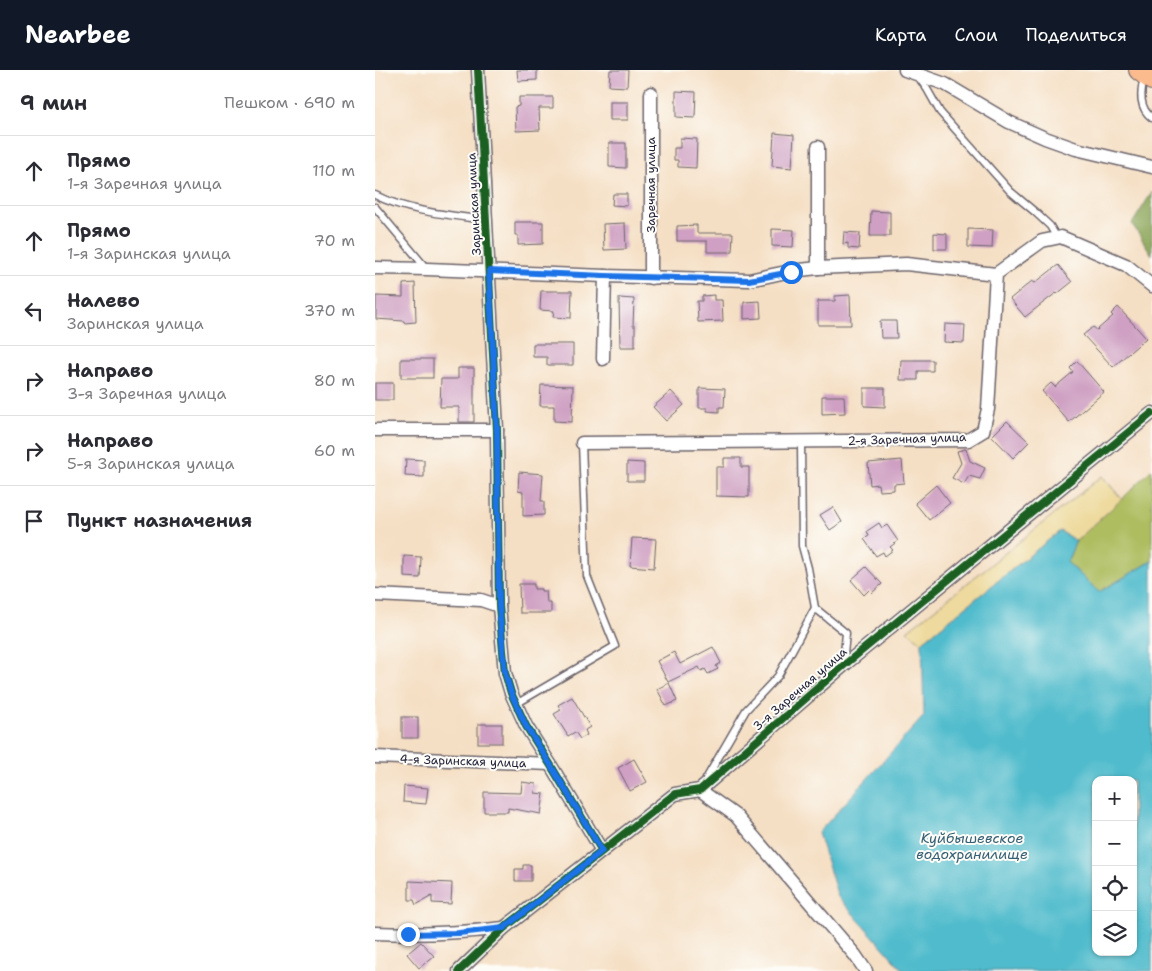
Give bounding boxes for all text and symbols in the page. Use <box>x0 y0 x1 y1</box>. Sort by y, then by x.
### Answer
text: Nearbee <box>25 19 131 51</box>
text: Карта <box>875 23 926 47</box>
text: Слои <box>954 23 998 47</box>
text: Поделиться <box>1026 23 1127 47</box>
text: 9 мин <box>20 89 87 117</box>
text: Пешком · 690 m <box>224 92 355 113</box>
street label: Заречная улица <box>643 137 659 233</box>
text: Прямо <box>67 148 131 173</box>
street label: Заринская улица <box>463 152 485 256</box>
icon: ahead <box>20 157 48 185</box>
text: 110 m <box>312 160 355 181</box>
text: 1-я Заречная улица <box>67 173 222 194</box>
text: Прямо <box>67 218 131 243</box>
icon: ahead <box>20 227 48 255</box>
text: 70 m <box>314 230 355 251</box>
text: 1-я Заринская улица <box>67 243 231 264</box>
route start <box>780 261 803 284</box>
text: Налево <box>67 288 140 313</box>
icon: left <box>20 297 48 325</box>
text: 370 m <box>304 300 355 321</box>
text: Заринская улица <box>67 313 204 334</box>
text: Направо <box>67 358 153 383</box>
icon: right <box>20 367 48 395</box>
text: 80 m <box>314 370 355 391</box>
text: 3-я Заречная улица <box>67 383 226 404</box>
text: Направо <box>67 428 153 453</box>
street label: 2-я Заречная улица <box>847 429 967 449</box>
icon: right <box>20 437 48 465</box>
text: 60 m <box>314 440 355 461</box>
text: 5-я Заринская улица <box>67 453 234 474</box>
icon: arrive <box>20 507 48 535</box>
text: Пункт назначения <box>67 508 252 533</box>
street label: 3-я Заречная улица <box>750 643 851 734</box>
street label: 4-я Заринская улица <box>399 751 527 771</box>
map controls <box>1092 776 1137 956</box>
button: + <box>1092 776 1137 821</box>
button: − <box>1092 821 1137 866</box>
water label: Куйбышевское водохранилище <box>916 829 1028 863</box>
button: locate <box>1092 866 1137 911</box>
button: layers <box>1092 911 1137 956</box>
route end <box>397 923 420 946</box>

